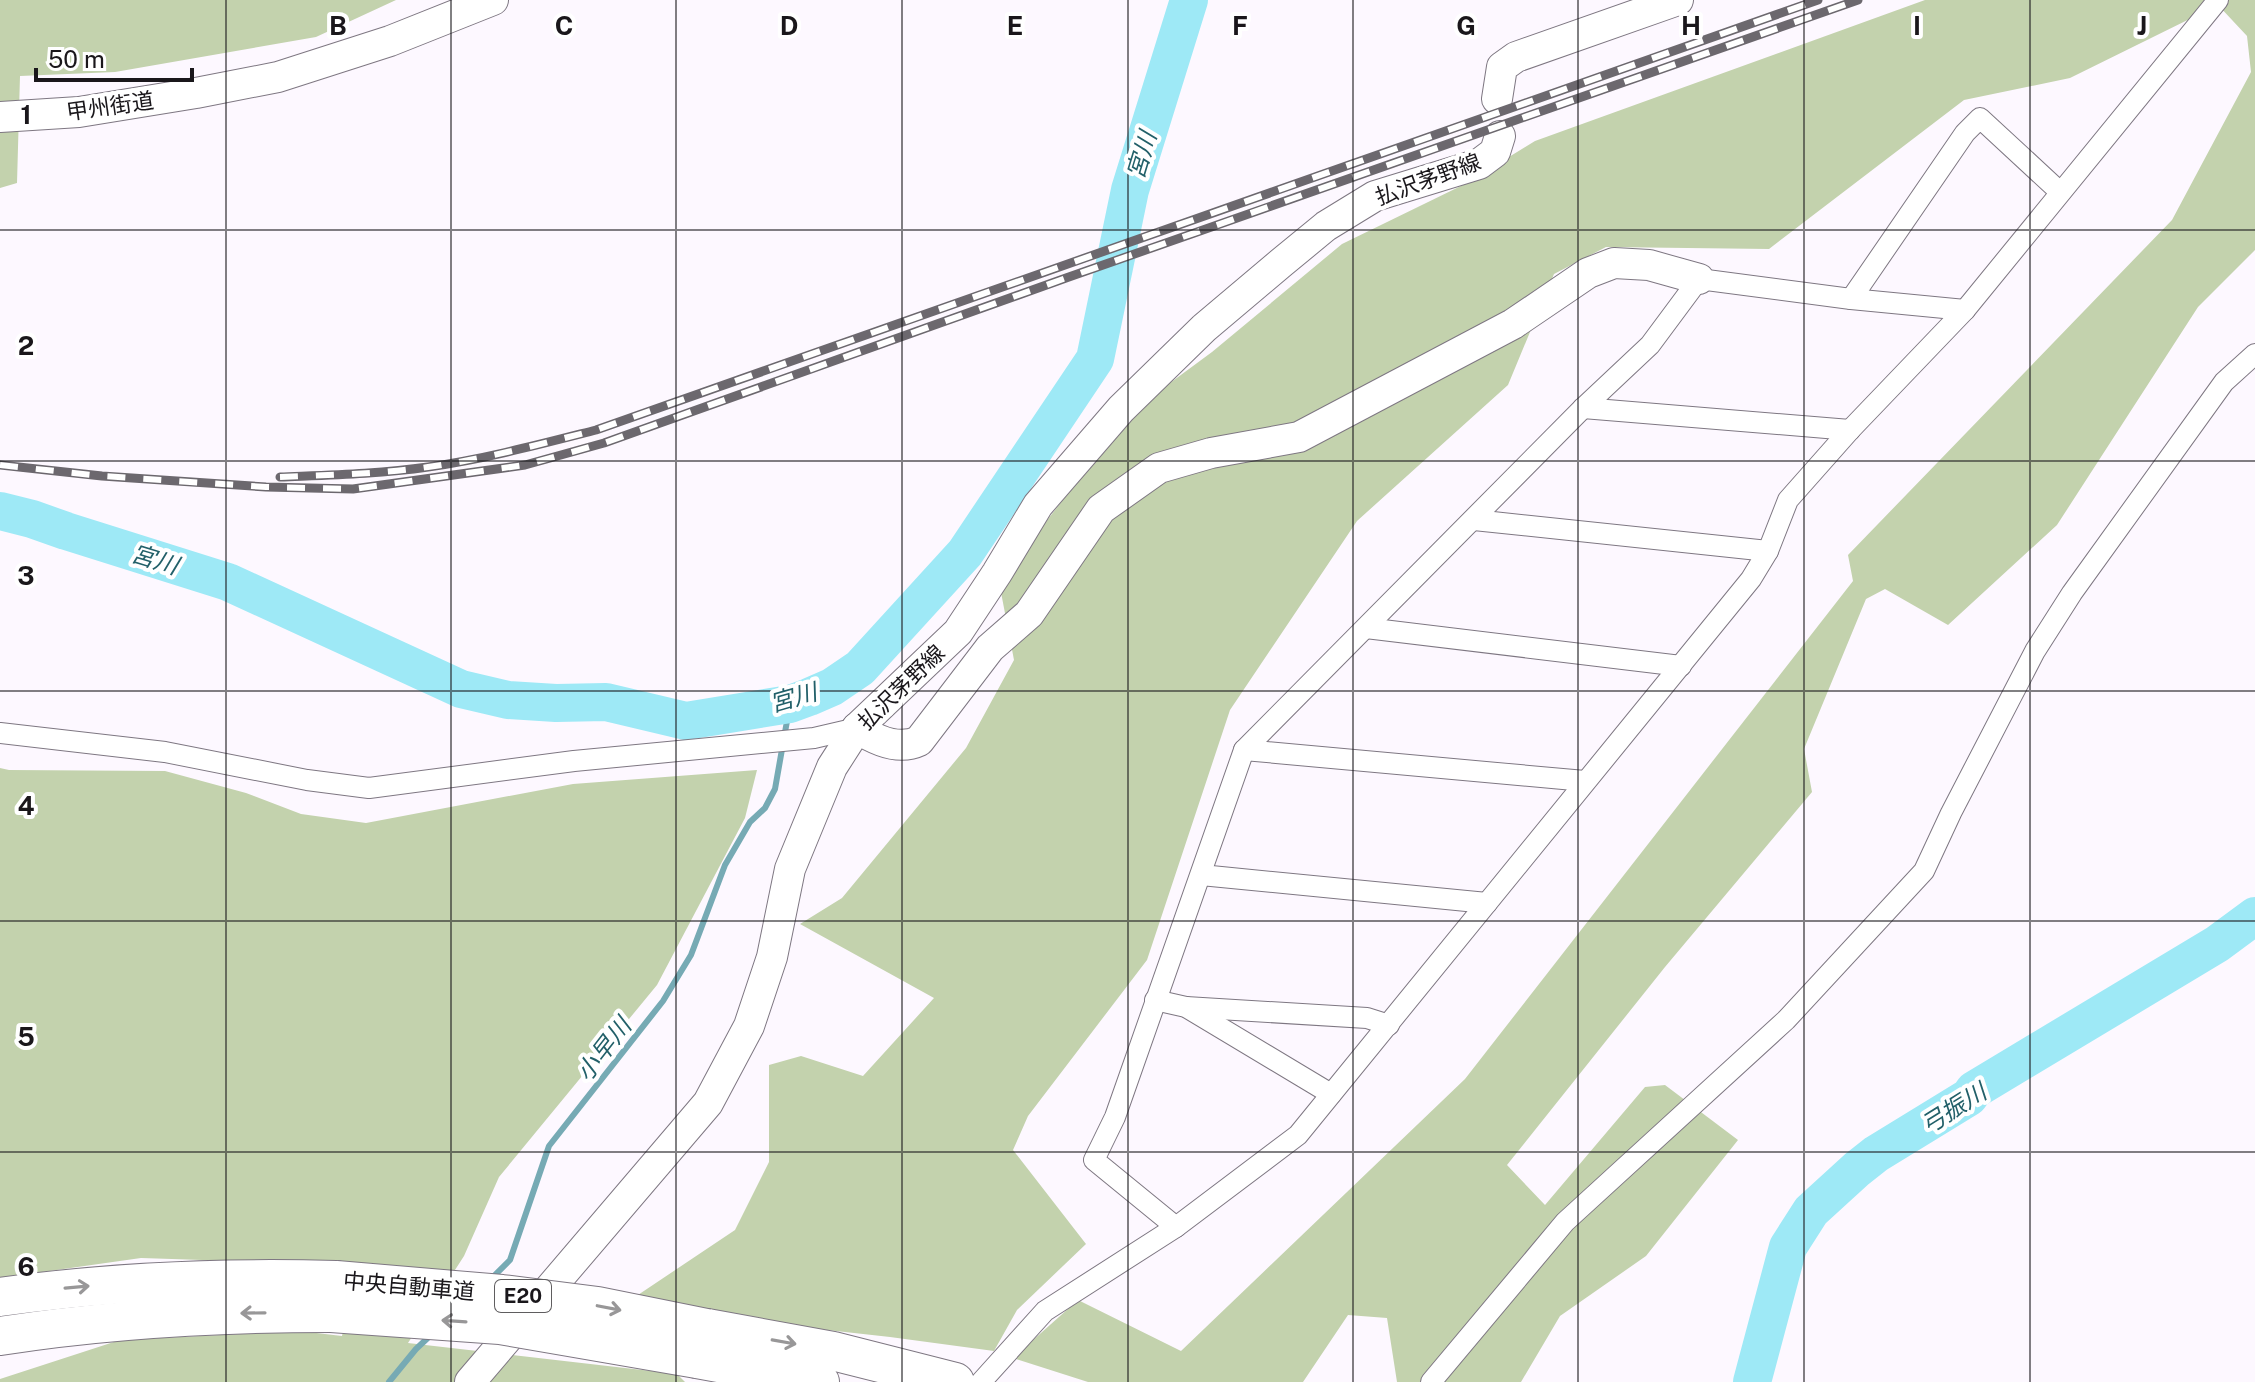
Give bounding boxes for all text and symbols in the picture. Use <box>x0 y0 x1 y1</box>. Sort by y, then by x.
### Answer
text: B <box>329 10 347 41</box>
text: C <box>555 10 573 41</box>
text: D <box>780 10 798 41</box>
text: E <box>1007 10 1023 41</box>
text: F <box>1232 10 1248 41</box>
text: G <box>1456 10 1476 41</box>
text: H <box>1681 10 1701 41</box>
text: I <box>1913 10 1921 41</box>
text: J <box>2137 10 2147 41</box>
scale bar <box>36 32 192 82</box>
text: 50 m <box>48 45 105 73</box>
street label: 甲州街道 <box>65 87 155 125</box>
text: 1 <box>20 99 32 130</box>
water label: 宮川 <box>1121 125 1162 182</box>
street label: 払沢茅野線 <box>1372 148 1484 210</box>
text: 2 <box>18 330 34 361</box>
water label: 宮川 <box>128 539 185 580</box>
text: 3 <box>17 560 35 591</box>
street label: 払沢茅野線 <box>852 639 950 735</box>
water label: 宮川 <box>766 676 823 717</box>
text: 4 <box>17 790 35 821</box>
water label: 小早川 <box>570 1010 638 1086</box>
text: 5 <box>17 1021 35 1052</box>
water label: 弓振川 <box>1915 1075 1993 1139</box>
text: 6 <box>17 1251 35 1282</box>
street label: 中央自動車道 <box>342 1267 476 1305</box>
one-way arrow <box>63 1279 90 1294</box>
road number: E20 <box>495 1280 551 1312</box>
one-way arrow <box>595 1302 621 1317</box>
one-way arrow <box>240 1306 267 1321</box>
one-way arrow <box>441 1314 468 1329</box>
one-way arrow <box>771 1336 796 1351</box>

